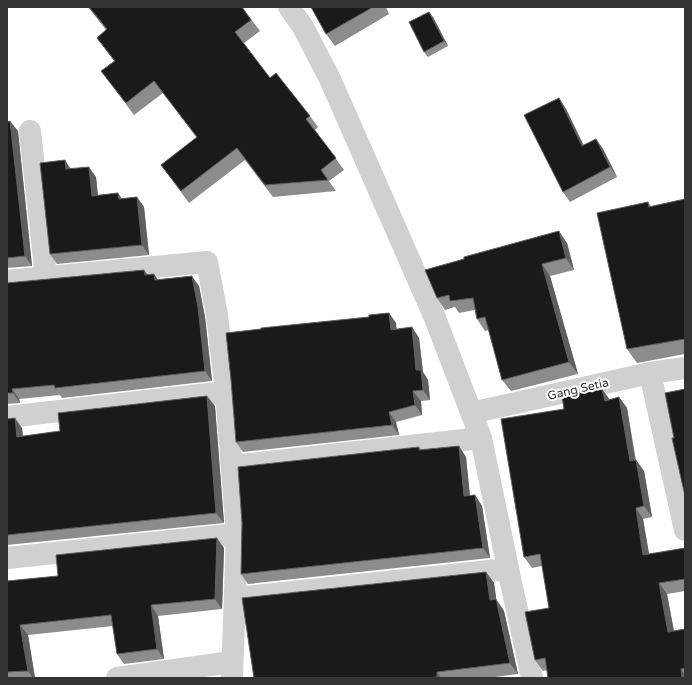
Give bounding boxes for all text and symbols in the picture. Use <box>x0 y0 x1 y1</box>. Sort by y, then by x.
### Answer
street label: Gang Setia <box>546 375 610 403</box>

